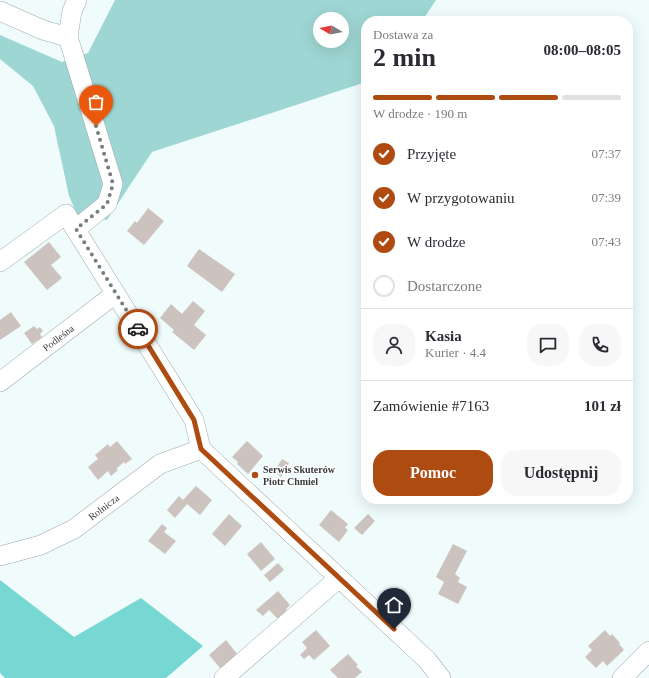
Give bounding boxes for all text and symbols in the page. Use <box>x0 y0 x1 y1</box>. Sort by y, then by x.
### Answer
north arrow <box>313 12 349 48</box>
map controls <box>313 12 349 48</box>
text: Dostawa za <box>373 27 433 42</box>
text: 08:00–08:05 <box>544 42 621 58</box>
text: 2 min <box>373 43 436 72</box>
pin <box>79 85 113 126</box>
icon: bag <box>85 91 107 113</box>
text: W drodze · 190 m <box>373 106 467 121</box>
icon: check <box>373 143 395 165</box>
text: Przyjęte <box>407 146 456 162</box>
text: 07:37 <box>591 146 621 161</box>
icon: check <box>373 187 395 209</box>
text: W przygotowaniu <box>407 190 515 206</box>
text: 07:39 <box>591 190 621 205</box>
icon: check <box>373 231 395 253</box>
text: W drodze <box>407 234 465 250</box>
text: 07:43 <box>591 234 621 249</box>
text: Dostarczone <box>407 278 482 294</box>
courier <box>118 309 158 349</box>
icon: car <box>127 318 149 340</box>
street label: Podleśna <box>40 322 76 353</box>
button: person <box>373 324 415 366</box>
button: chat <box>527 324 569 366</box>
button: phone <box>579 324 621 366</box>
text: Kasia <box>425 328 462 344</box>
text: Kurier · 4.4 <box>425 345 486 360</box>
text: Zamówienie #7163 <box>373 398 489 414</box>
text: 101 zł <box>584 398 621 414</box>
button: Pomoc <box>373 450 493 496</box>
button: Udostępnij <box>501 450 621 496</box>
place label: Serwis Skuterów Piotr Chmiel <box>263 464 336 487</box>
marker: Serwis Skuterów Piotr Chmiel <box>250 470 260 480</box>
street label: Rolnicza <box>86 491 121 522</box>
pin <box>377 588 411 629</box>
icon: home <box>383 594 405 616</box>

